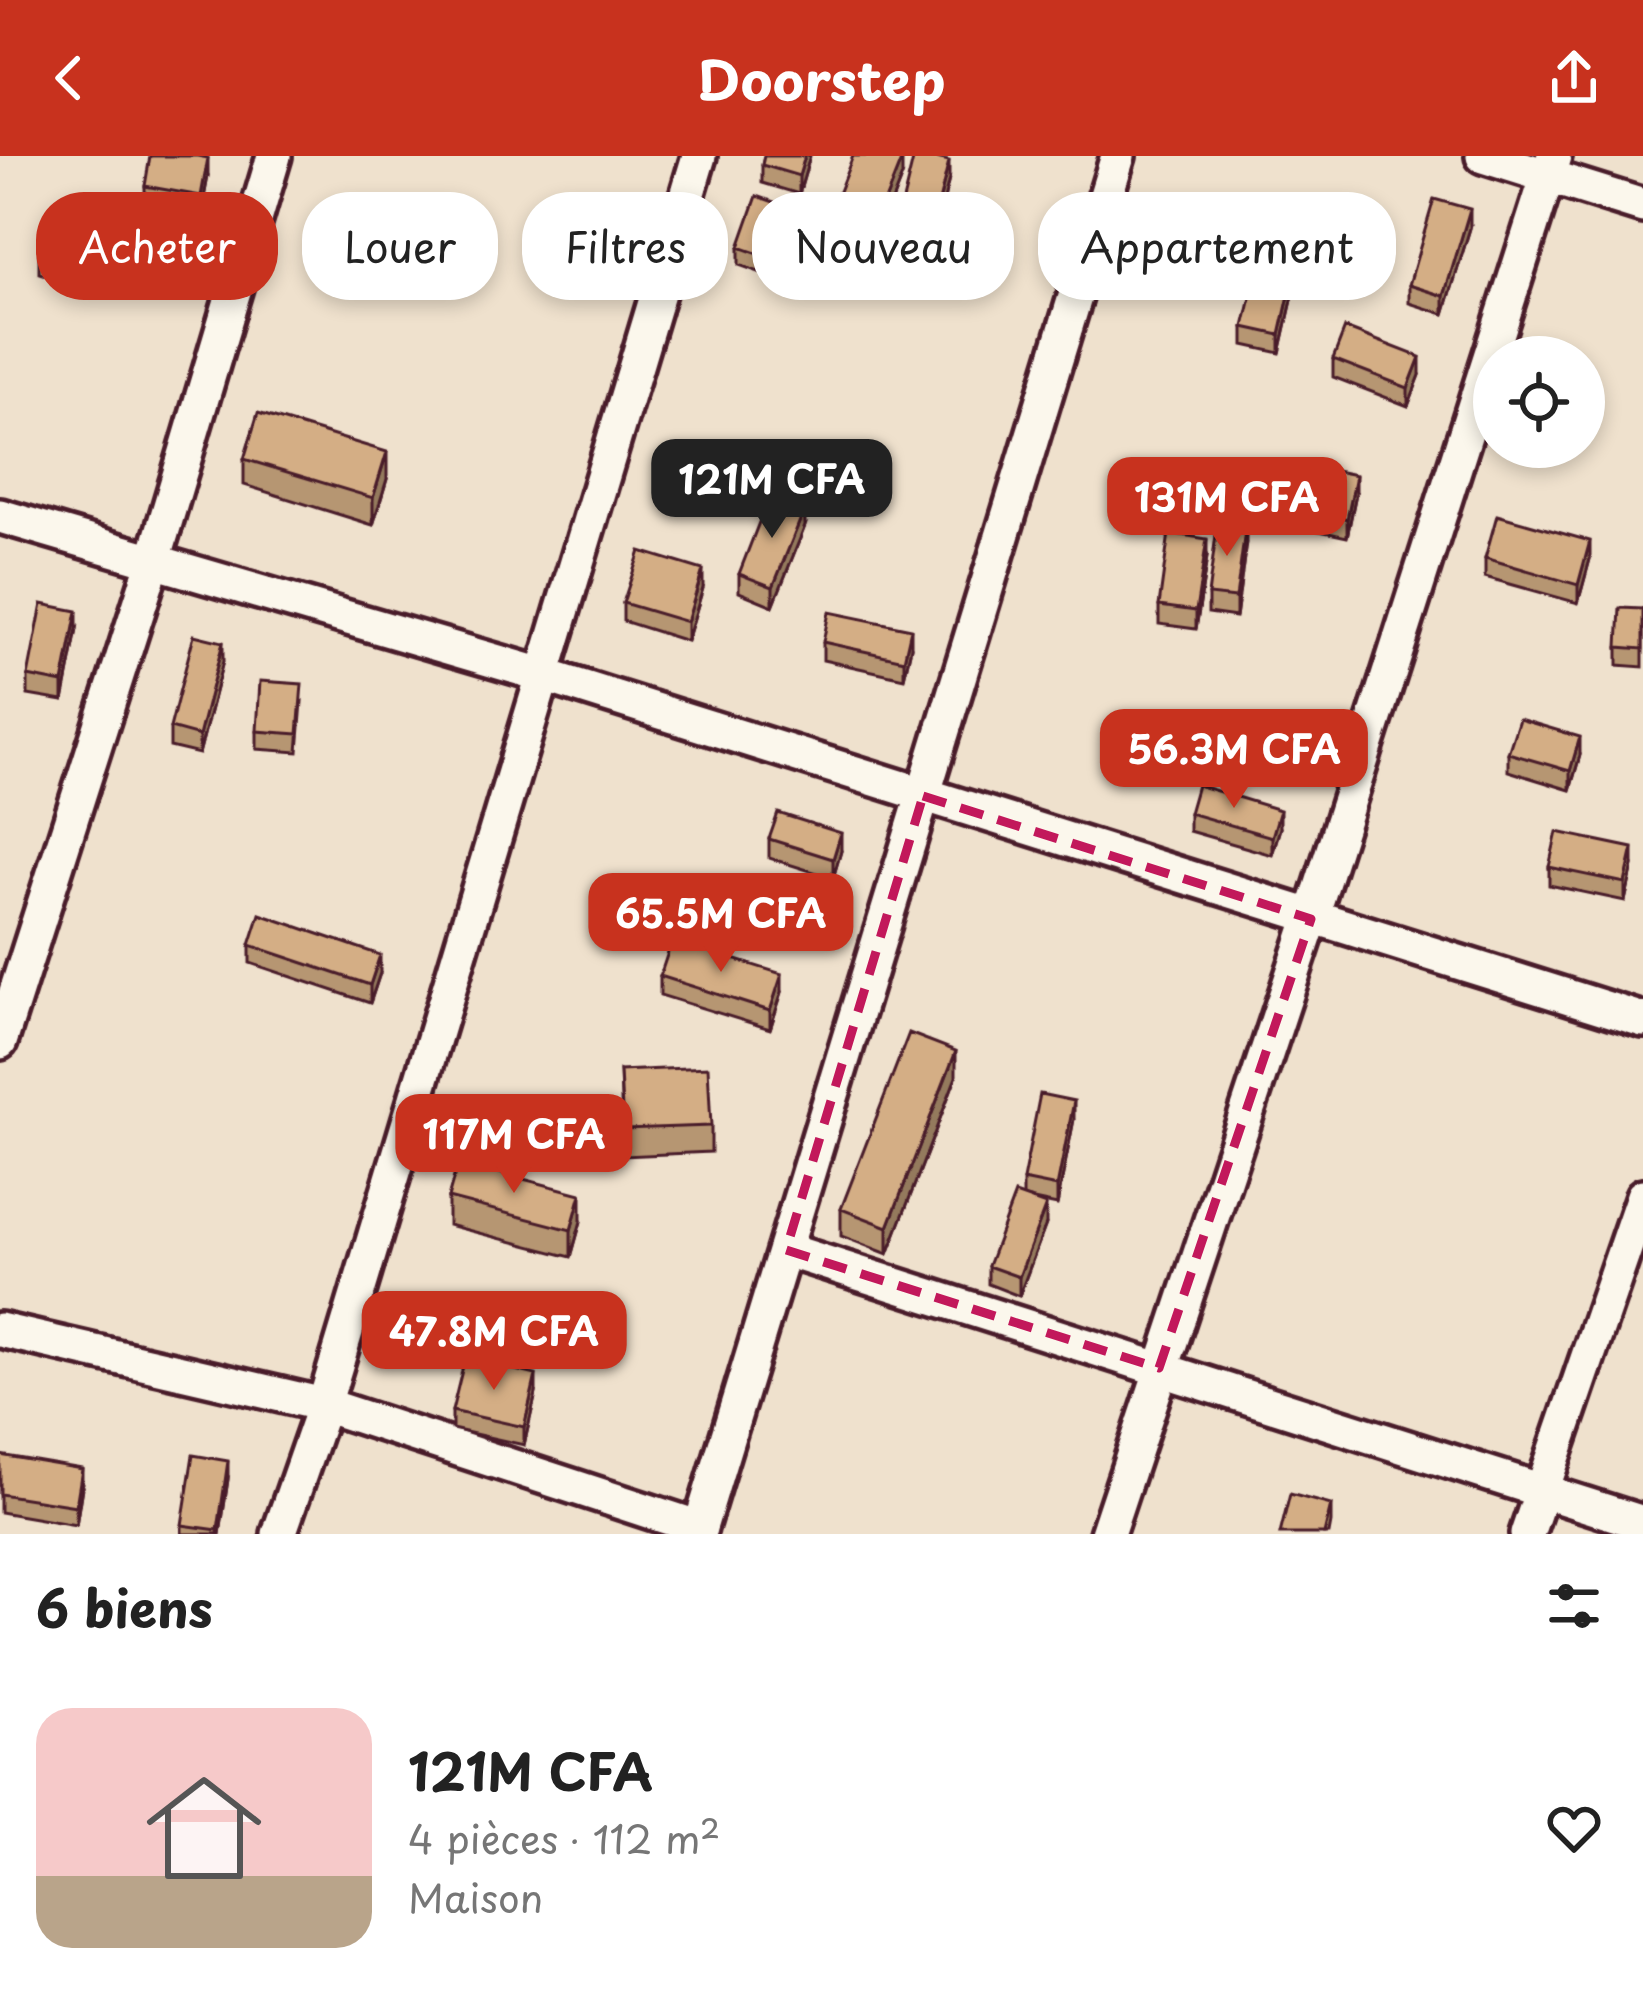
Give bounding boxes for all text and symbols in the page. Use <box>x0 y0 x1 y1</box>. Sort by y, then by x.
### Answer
text: Doorstep <box>697 38 946 119</box>
icon: back <box>36 45 102 111</box>
icon: share <box>1541 45 1607 111</box>
chip: Acheter <box>36 192 278 300</box>
chip: Louer <box>302 192 498 300</box>
chip: Filtres <box>522 192 728 300</box>
chip: Nouveau <box>752 192 1014 300</box>
chip: Appartement <box>1038 192 1396 300</box>
map controls <box>1473 336 1605 468</box>
button: locate <box>1473 336 1605 468</box>
pin: 121M CFA <box>648 439 896 541</box>
text: 121M CFA <box>678 448 866 507</box>
pin: 131M CFA <box>1103 457 1351 559</box>
text: 131M CFA <box>1134 466 1320 525</box>
pin: 56.3M CFA <box>1097 709 1371 811</box>
text: 56.3M CFA <box>1127 718 1341 777</box>
pin: 65.5M CFA <box>584 873 858 975</box>
text: 65.5M CFA <box>615 882 827 941</box>
pin: 117M CFA <box>390 1094 638 1196</box>
text: 117M CFA <box>422 1103 606 1162</box>
pin: 47.8M CFA <box>357 1291 631 1393</box>
text: 47.8M CFA <box>389 1300 599 1359</box>
text: 6 biens <box>36 1568 213 1645</box>
icon: filters <box>1541 1573 1607 1639</box>
text: 121M CFA <box>408 1731 653 1808</box>
icon: home <box>132 1756 276 1900</box>
icon: heart <box>1541 1795 1607 1861</box>
text: 4 pièces · 112 m² <box>408 1808 720 1867</box>
text: Maison <box>408 1867 543 1926</box>

